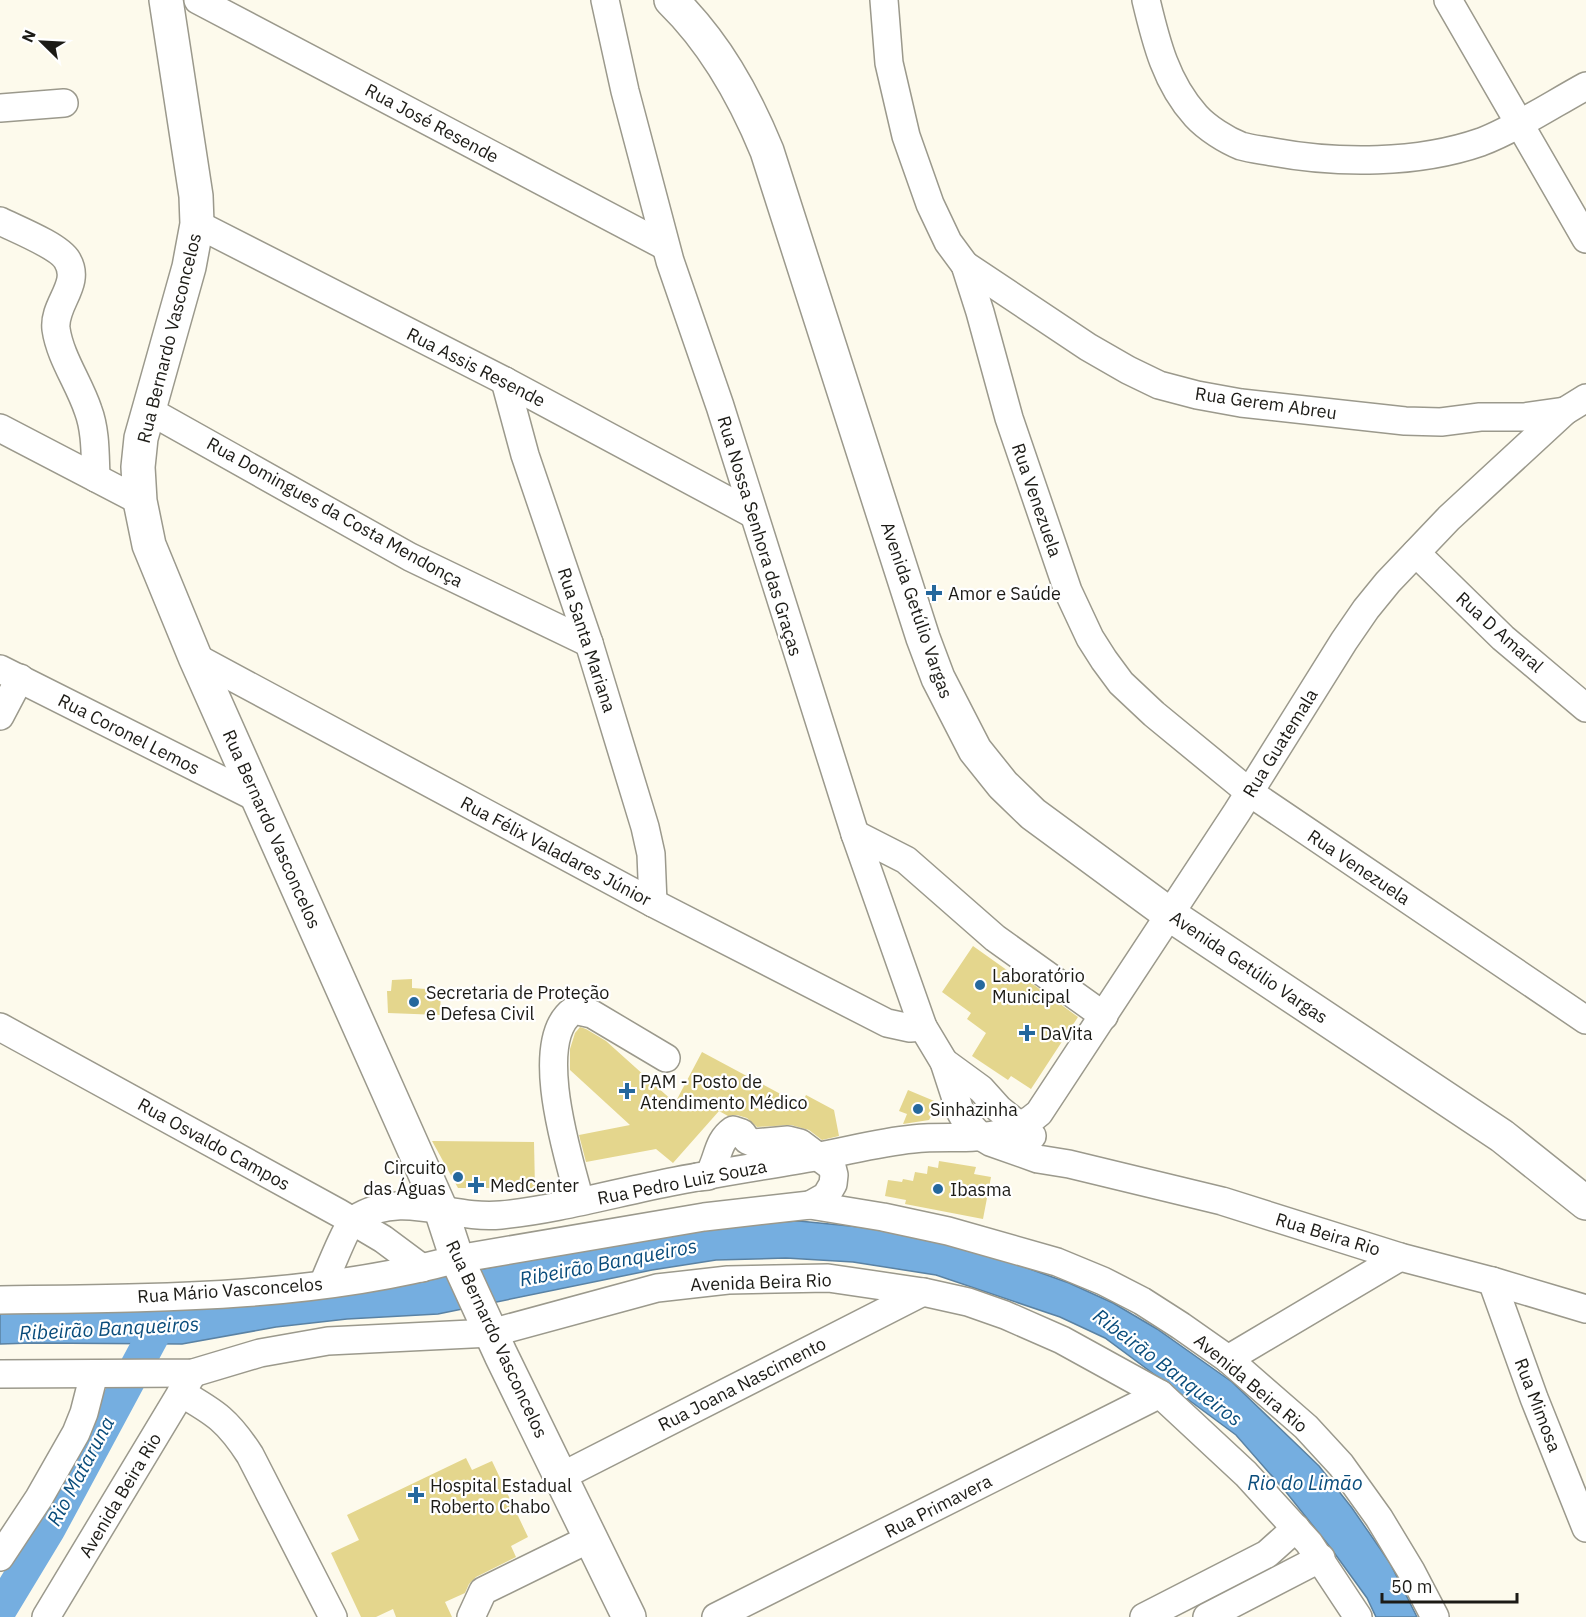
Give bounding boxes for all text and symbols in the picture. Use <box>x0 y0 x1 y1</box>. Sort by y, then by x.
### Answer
north arrow <box>12 12 72 72</box>
text: N <box>17 27 40 45</box>
street label: Rua José Resende <box>361 78 503 168</box>
street label: Rua Bernardo Vasconcelos <box>132 231 206 445</box>
street label: Rua Assis Resende <box>403 322 549 412</box>
street label: Rua Gerem Abreu <box>1194 382 1338 424</box>
street label: Rua Nossa Senhora das Graças <box>712 413 808 659</box>
street label: Rua Domingues da Costa Mendonça <box>203 432 467 592</box>
street label: Rua Venezuela <box>1007 440 1067 560</box>
street label: Avenida Getúlio Vargas <box>876 519 958 701</box>
street label: Rua Santa Mariana <box>553 565 621 716</box>
place label: Amor e Saúde <box>948 582 1061 605</box>
marker: Amor e Saúde <box>925 584 943 602</box>
street label: Rua D Amaral <box>1451 587 1549 677</box>
street label: Rua Guatemala <box>1237 684 1323 802</box>
street label: Rua Coronel Lemos <box>54 688 204 780</box>
street label: Rua Bernardo Vasconcelos <box>218 726 326 932</box>
street label: Rua Félix Valadares Júnior <box>457 791 656 911</box>
street label: Rua Venezuela <box>1303 824 1415 910</box>
street label: Avenida Getúlio Vargas <box>1166 906 1332 1028</box>
place label: Laboratório Municipal <box>992 964 1085 1008</box>
marker: Laboratório Municipal <box>973 978 987 992</box>
place label: Secretaria de Proteção e Defesa Civil <box>426 981 609 1025</box>
marker: Secretaria de Proteção e Defesa Civil <box>407 995 421 1009</box>
place label: DaVita <box>1040 1022 1093 1045</box>
marker: DaVita <box>1018 1024 1036 1042</box>
place label: PAM - Posto de Atendimento Médico <box>640 1070 808 1114</box>
marker: PAM - Posto de Atendimento Médico <box>618 1082 636 1100</box>
street label: Rua Osvaldo Campos <box>134 1093 294 1195</box>
place label: Sinhazinha <box>930 1098 1018 1121</box>
marker: Sinhazinha <box>911 1102 925 1116</box>
street label: Rua Pedro Luiz Souza <box>595 1154 769 1210</box>
place label: Circuito das Águas <box>363 1156 446 1200</box>
marker: Circuito das Águas <box>451 1170 465 1184</box>
place label: MedCenter <box>490 1174 579 1197</box>
marker: MedCenter <box>467 1176 485 1194</box>
place label: Ibasma <box>950 1178 1012 1201</box>
marker: Ibasma <box>931 1182 945 1196</box>
street label: Rua Beira Rio <box>1273 1207 1383 1261</box>
water label: Ribeirão Banqueiros <box>517 1232 699 1292</box>
street label: Rua Bernardo Vasconcelos <box>441 1236 553 1442</box>
street label: Avenida Beira Rio <box>690 1268 832 1296</box>
street label: Rua Mário Vasconcelos <box>136 1272 324 1308</box>
water label: Ribeirão Banqueiros <box>1088 1302 1248 1432</box>
water label: Ribeirão Banqueiros <box>18 1310 200 1346</box>
street label: Avenida Beira Rio <box>1189 1329 1313 1437</box>
street label: Rua Joana Nascimento <box>654 1332 830 1436</box>
street label: Rua Mimosa <box>1510 1355 1567 1456</box>
water label: Rio Mataruna <box>40 1412 120 1530</box>
street label: Avenida Beira Rio <box>74 1428 166 1562</box>
street label: Rua Primavera <box>880 1469 996 1543</box>
water label: Rio do Limão <box>1247 1469 1363 1496</box>
place label: Hospital Estadual Roberto Chabo <box>430 1474 572 1518</box>
marker: Hospital Estadual Roberto Chabo <box>407 1486 425 1504</box>
scale bar <box>1382 1566 1517 1604</box>
text: 50 m <box>1391 1575 1433 1598</box>

